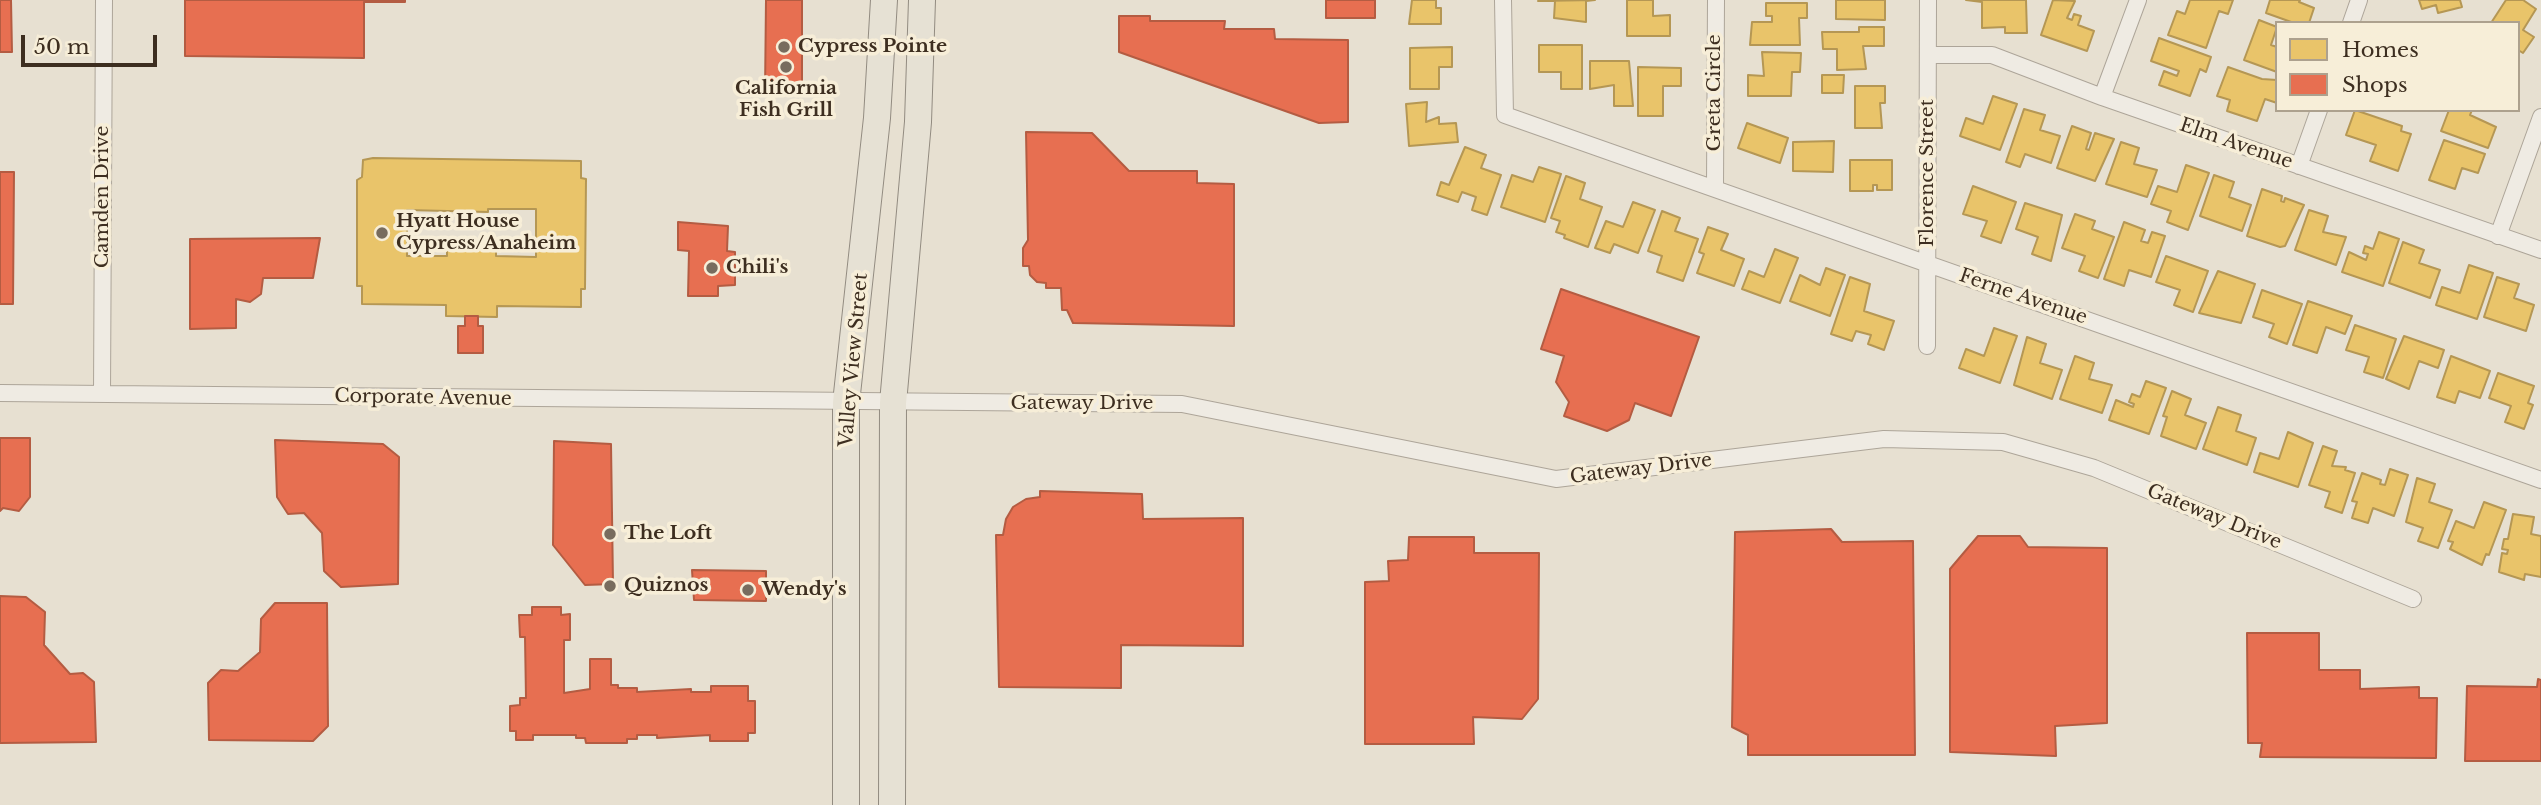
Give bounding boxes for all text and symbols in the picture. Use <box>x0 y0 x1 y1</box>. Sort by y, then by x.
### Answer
scale bar <box>24 21 161 65</box>
legend <box>2275 21 2520 112</box>
text: 50 m <box>34 34 89 60</box>
street label: Greta Circle <box>1704 34 1726 152</box>
place label: Cypress Pointe <box>798 36 947 58</box>
text: Homes <box>2342 37 2419 63</box>
marker: Cypress Pointe <box>776 39 792 55</box>
marker: California Fish Grill <box>778 59 794 75</box>
text: Shops <box>2342 72 2408 98</box>
place label: California Fish Grill <box>735 78 837 122</box>
street label: Florence Street <box>1917 99 1939 247</box>
street label: Elm Avenue <box>2176 114 2296 174</box>
street label: Camden Drive <box>92 126 114 268</box>
place label: Hyatt House Cypress/Anaheim <box>396 211 576 255</box>
marker: Hyatt House Cypress/Anaheim <box>374 225 390 241</box>
place label: Chili's <box>726 257 788 279</box>
marker: Chili's <box>704 260 720 276</box>
street label: Ferne Avenue <box>1956 264 2090 330</box>
street label: Valley View Street <box>835 272 873 448</box>
street label: Corporate Avenue <box>334 385 512 411</box>
street label: Gateway Drive <box>1011 393 1153 415</box>
street label: Gateway Drive <box>1569 449 1713 489</box>
street label: Gateway Drive <box>2143 480 2285 554</box>
place label: The Loft <box>624 523 712 545</box>
marker: The Loft <box>602 526 618 542</box>
place label: Quiznos <box>624 575 708 597</box>
marker: Quiznos <box>602 578 618 594</box>
place label: Wendy's <box>762 579 847 601</box>
marker: Wendy's <box>740 582 756 598</box>

